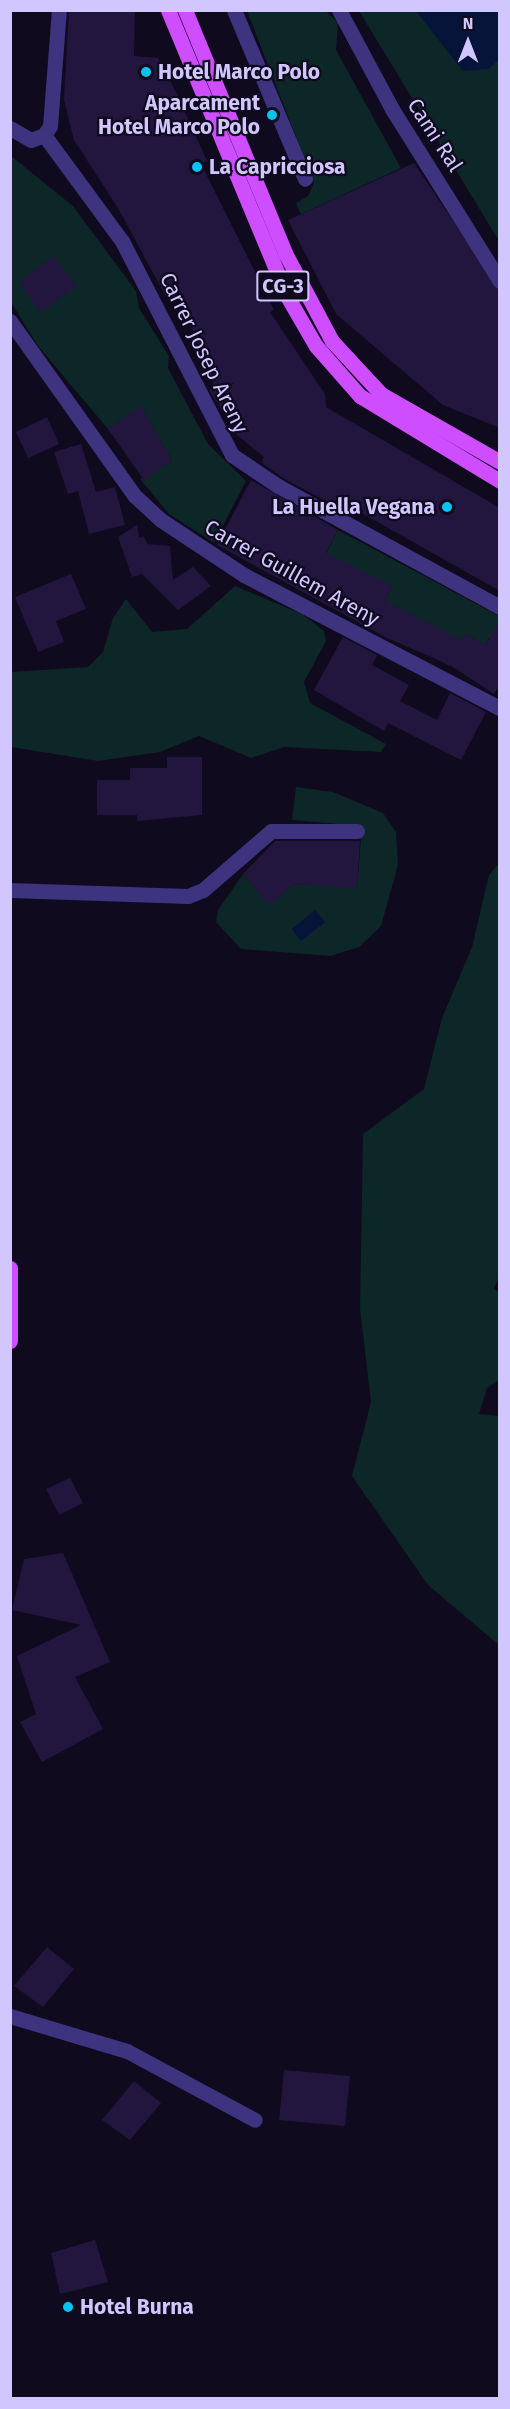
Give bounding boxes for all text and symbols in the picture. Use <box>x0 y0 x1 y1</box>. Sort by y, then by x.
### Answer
north arrow <box>438 12 498 72</box>
text: N <box>463 14 473 33</box>
place label: Hotel Marco Polo <box>158 59 320 85</box>
marker: Hotel Marco Polo <box>139 65 153 79</box>
place label: Aparcament Hotel Marco Polo <box>98 90 260 140</box>
street label: Cami Ral <box>402 94 468 176</box>
marker: Aparcament Hotel Marco Polo <box>265 108 279 122</box>
place label: La Capricciosa <box>209 154 346 180</box>
marker: La Capricciosa <box>190 160 204 174</box>
street label: Carrer Josep Areny <box>154 269 254 437</box>
road number: CG-3 <box>256 269 310 303</box>
place label: La Huella Vegana <box>272 494 435 520</box>
marker: La Huella Vegana <box>440 500 454 514</box>
street label: Carrer Guillem Areny <box>200 515 384 631</box>
place label: Hotel Burna <box>80 2294 194 2320</box>
marker: Hotel Burna <box>61 2300 75 2314</box>

